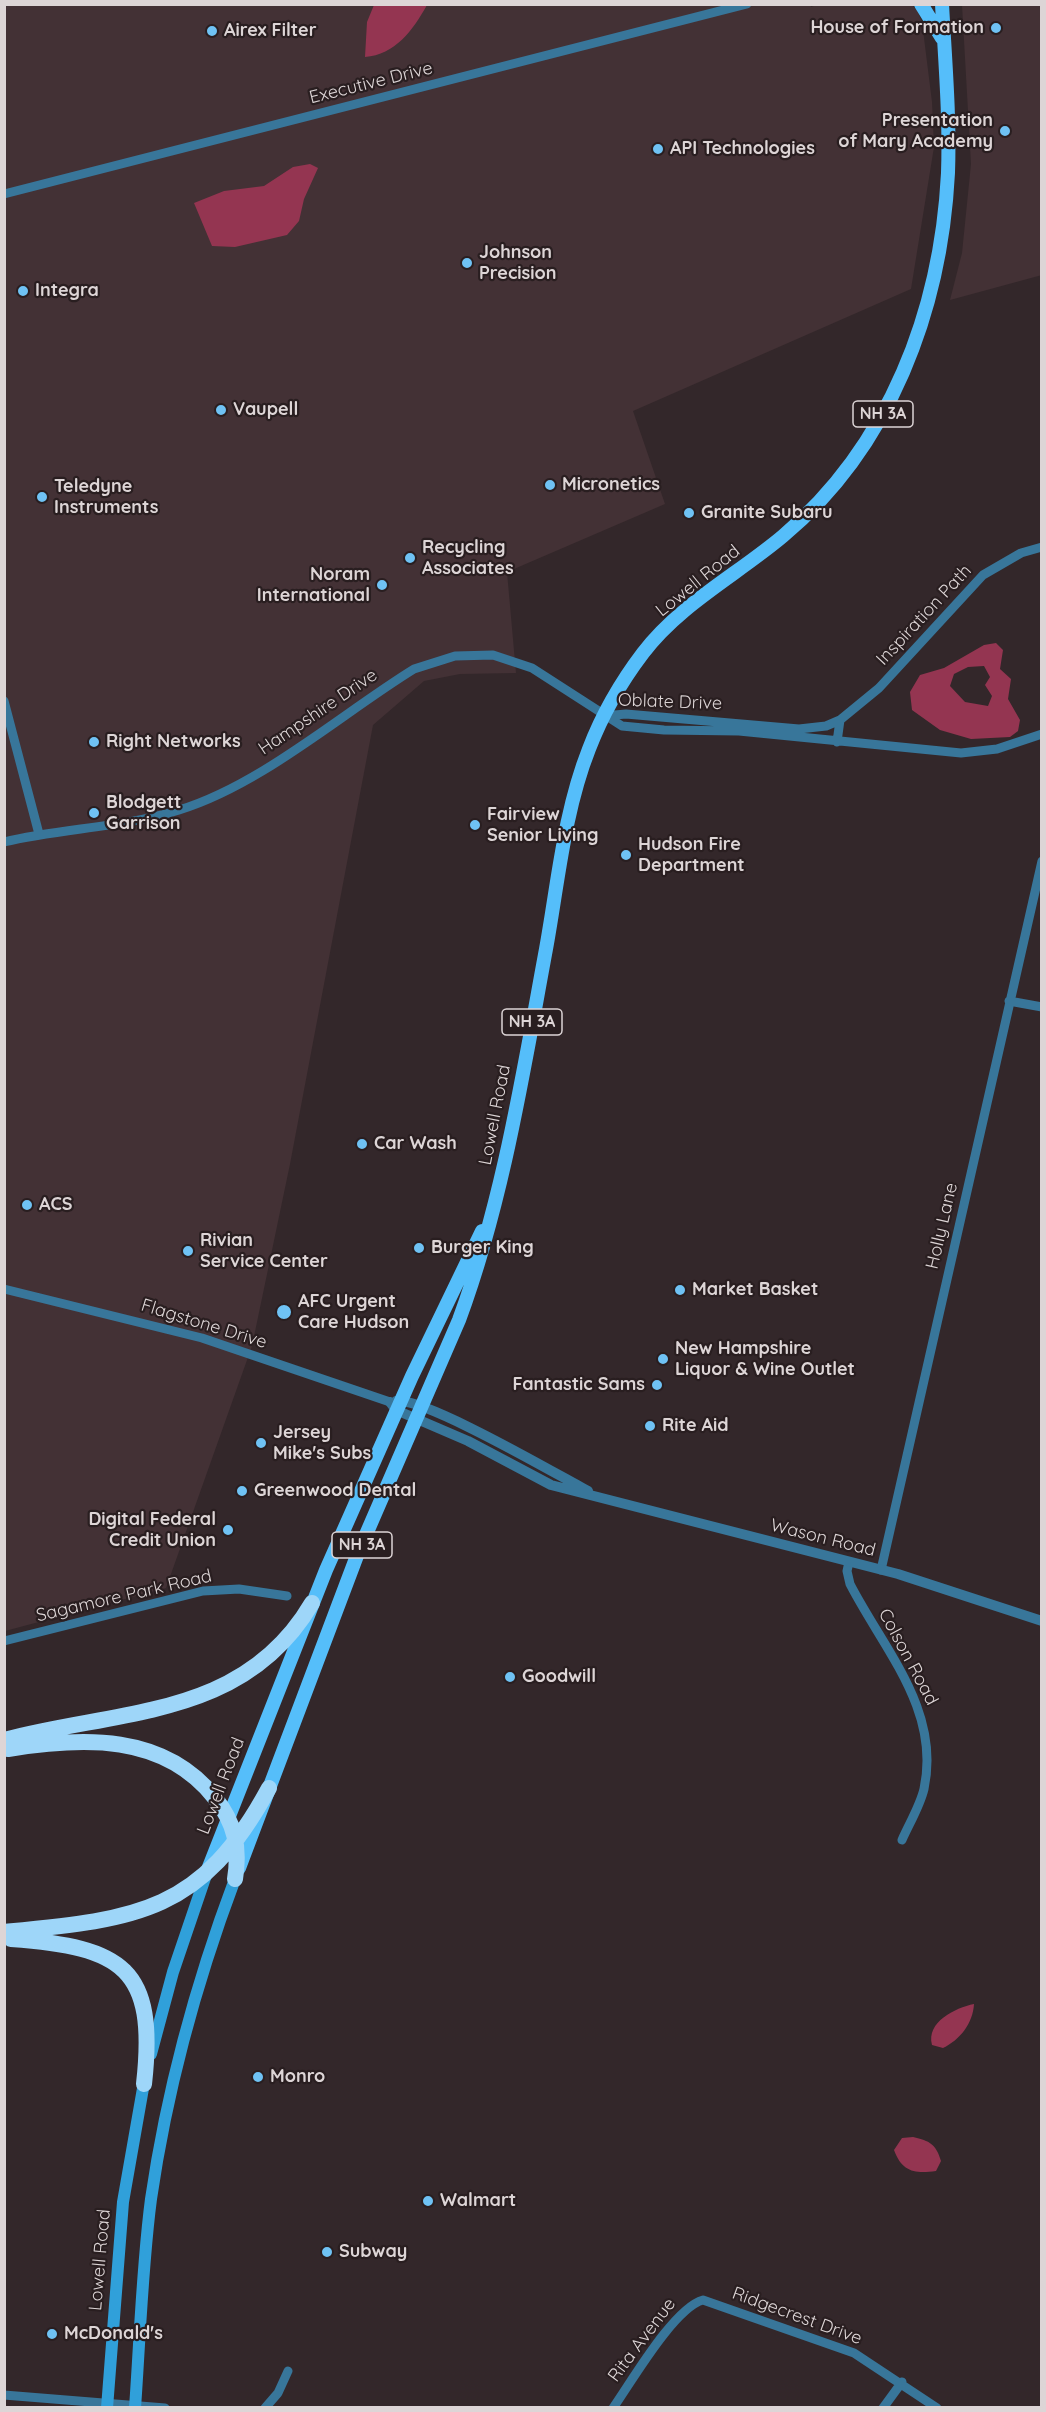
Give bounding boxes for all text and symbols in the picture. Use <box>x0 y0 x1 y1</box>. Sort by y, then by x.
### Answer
place label: House of Formation <box>810 17 984 39</box>
place label: Airex Filter <box>224 20 316 42</box>
marker: House of Formation <box>989 21 1003 35</box>
marker: Airex Filter <box>205 24 219 38</box>
street label: Executive Drive <box>307 57 435 109</box>
place label: Presentation of Mary Academy <box>838 110 993 152</box>
marker: Presentation of Mary Academy <box>998 124 1012 138</box>
place label: API Technologies <box>670 138 815 160</box>
marker: API Technologies <box>651 142 665 156</box>
place label: Johnson Precision <box>479 242 556 284</box>
marker: Johnson Precision <box>460 256 474 270</box>
place label: Integra <box>35 280 99 302</box>
marker: Integra <box>16 284 30 298</box>
place label: Vaupell <box>233 399 298 421</box>
road number: NH 3A <box>853 401 913 427</box>
marker: Vaupell <box>214 403 228 417</box>
place label: Micronetics <box>562 474 660 496</box>
place label: Teledyne Instruments <box>54 476 158 518</box>
marker: Micronetics <box>543 478 557 492</box>
marker: Teledyne Instruments <box>35 490 49 504</box>
place label: Granite Subaru <box>701 502 833 524</box>
marker: Granite Subaru <box>682 506 696 520</box>
place label: Recycling Associates <box>422 537 514 580</box>
street label: Lowell Road <box>652 541 744 621</box>
marker: Recycling Associates <box>403 551 417 565</box>
street label: Inspiration Path <box>872 560 976 670</box>
place label: Noram International <box>257 564 370 606</box>
marker: Noram International <box>375 578 389 592</box>
street label: Hampshire Drive <box>254 664 382 760</box>
street label: Oblate Drive <box>618 689 722 715</box>
place label: Right Networks <box>106 731 241 753</box>
marker: Right Networks <box>87 735 101 749</box>
place label: Blodgett Garrison <box>106 792 181 834</box>
place label: Fairview Senior Living <box>487 804 598 846</box>
marker: Blodgett Garrison <box>87 806 101 820</box>
marker: Fairview Senior Living <box>468 818 482 832</box>
place label: Hudson Fire Department <box>638 834 745 876</box>
marker: Hudson Fire Department <box>619 848 633 862</box>
road number: NH 3A <box>502 1009 562 1035</box>
street label: Lowell Road <box>475 1063 515 1167</box>
place label: Car Wash <box>374 1133 457 1155</box>
marker: Car Wash <box>355 1137 369 1151</box>
street label: Holly Lane <box>922 1181 962 1271</box>
place label: ACS <box>39 1194 72 1216</box>
marker: ACS <box>20 1198 34 1212</box>
place label: Rivian Service Center <box>200 1230 328 1272</box>
place label: Burger King <box>431 1237 534 1259</box>
marker: Burger King <box>412 1241 426 1255</box>
marker: Rivian Service Center <box>181 1244 195 1258</box>
place label: Market Basket <box>692 1279 818 1301</box>
marker: Market Basket <box>673 1283 687 1297</box>
place label: AFC Urgent Care Hudson <box>298 1291 409 1334</box>
street label: Flagstone Drive <box>138 1295 270 1353</box>
marker: AFC Urgent Care Hudson <box>275 1303 293 1321</box>
place label: New Hampshire Liquor & Wine Outlet <box>675 1338 855 1380</box>
marker: New Hampshire Liquor & Wine Outlet <box>656 1352 670 1366</box>
place label: Fantastic Sams <box>513 1374 645 1396</box>
marker: Fantastic Sams <box>650 1378 664 1392</box>
place label: Rite Aid <box>662 1415 729 1437</box>
marker: Rite Aid <box>643 1419 657 1433</box>
place label: Jersey Mike's Subs <box>273 1422 371 1464</box>
marker: Jersey Mike's Subs <box>254 1436 268 1450</box>
place label: Greenwood Dental <box>254 1480 416 1502</box>
marker: Greenwood Dental <box>235 1484 249 1498</box>
place label: Digital Federal Credit Union <box>88 1509 216 1552</box>
street label: Wason Road <box>768 1515 878 1561</box>
marker: Digital Federal Credit Union <box>221 1523 235 1537</box>
road number: NH 3A <box>332 1532 392 1558</box>
street label: Sagamore Park Road <box>34 1565 214 1627</box>
street label: Colson Road <box>874 1605 942 1709</box>
place label: Goodwill <box>522 1666 596 1688</box>
marker: Goodwill <box>503 1670 517 1684</box>
street label: Lowell Road <box>193 1735 249 1837</box>
place label: Monro <box>270 2066 325 2088</box>
marker: Monro <box>251 2070 265 2084</box>
place label: Walmart <box>440 2190 516 2212</box>
marker: Walmart <box>421 2194 435 2208</box>
street label: Lowell Road <box>85 2208 115 2312</box>
place label: Subway <box>339 2241 407 2263</box>
marker: Subway <box>320 2245 334 2259</box>
street label: Ridgecrest Drive <box>729 2282 865 2350</box>
street label: Rita Avenue <box>603 2294 681 2386</box>
place label: McDonald's <box>64 2323 163 2345</box>
marker: McDonald's <box>45 2327 59 2341</box>

